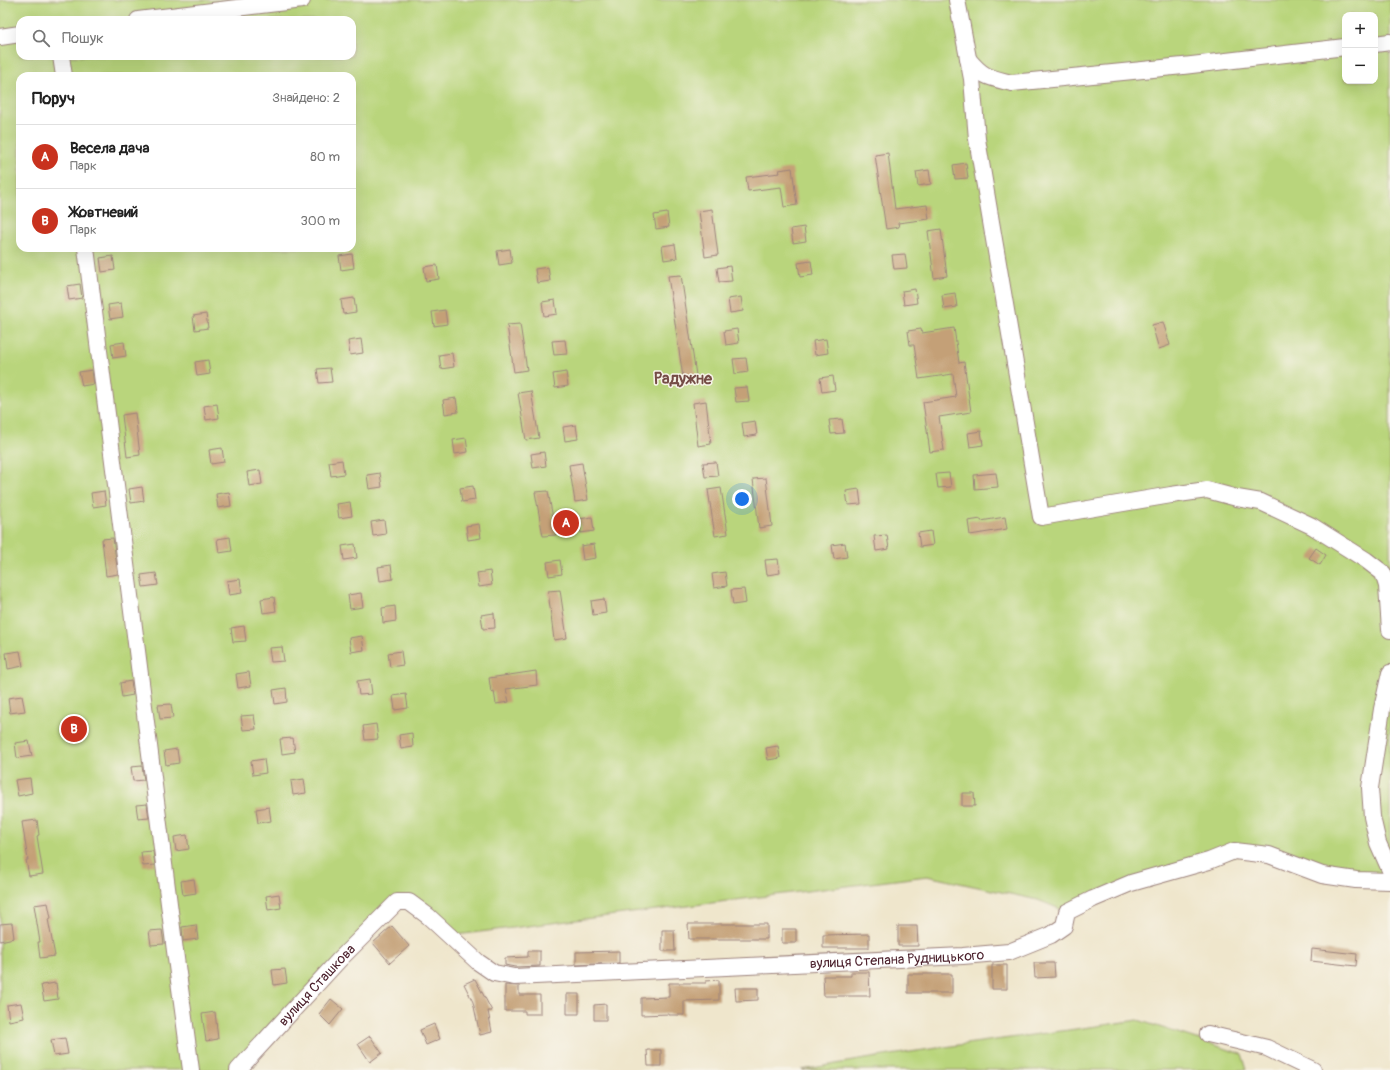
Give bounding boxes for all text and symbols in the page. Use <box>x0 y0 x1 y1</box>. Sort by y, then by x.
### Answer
map controls <box>1342 12 1378 84</box>
button: + <box>1342 12 1378 48</box>
search box <box>16 16 356 60</box>
icon: search <box>30 27 52 49</box>
text: Пошук <box>62 29 104 48</box>
button: − <box>1342 48 1378 84</box>
text: Поруч <box>32 88 75 109</box>
text: Знайдено: 2 <box>272 90 340 106</box>
text: Весела дача <box>70 139 150 158</box>
text: A <box>41 149 49 165</box>
text: 80 m <box>310 149 340 165</box>
text: Парк <box>70 158 97 174</box>
text: Жовтневий <box>70 203 138 222</box>
text: B <box>41 213 49 229</box>
text: 300 m <box>301 213 340 229</box>
text: Парк <box>70 222 97 238</box>
district label: Радужне <box>654 369 713 389</box>
your location <box>732 489 752 509</box>
pin: A <box>553 508 579 538</box>
pin: B <box>61 714 87 744</box>
street label: вулиця Сташкова <box>275 940 359 1029</box>
street label: вулиця Степана Рудницького <box>809 946 985 972</box>

